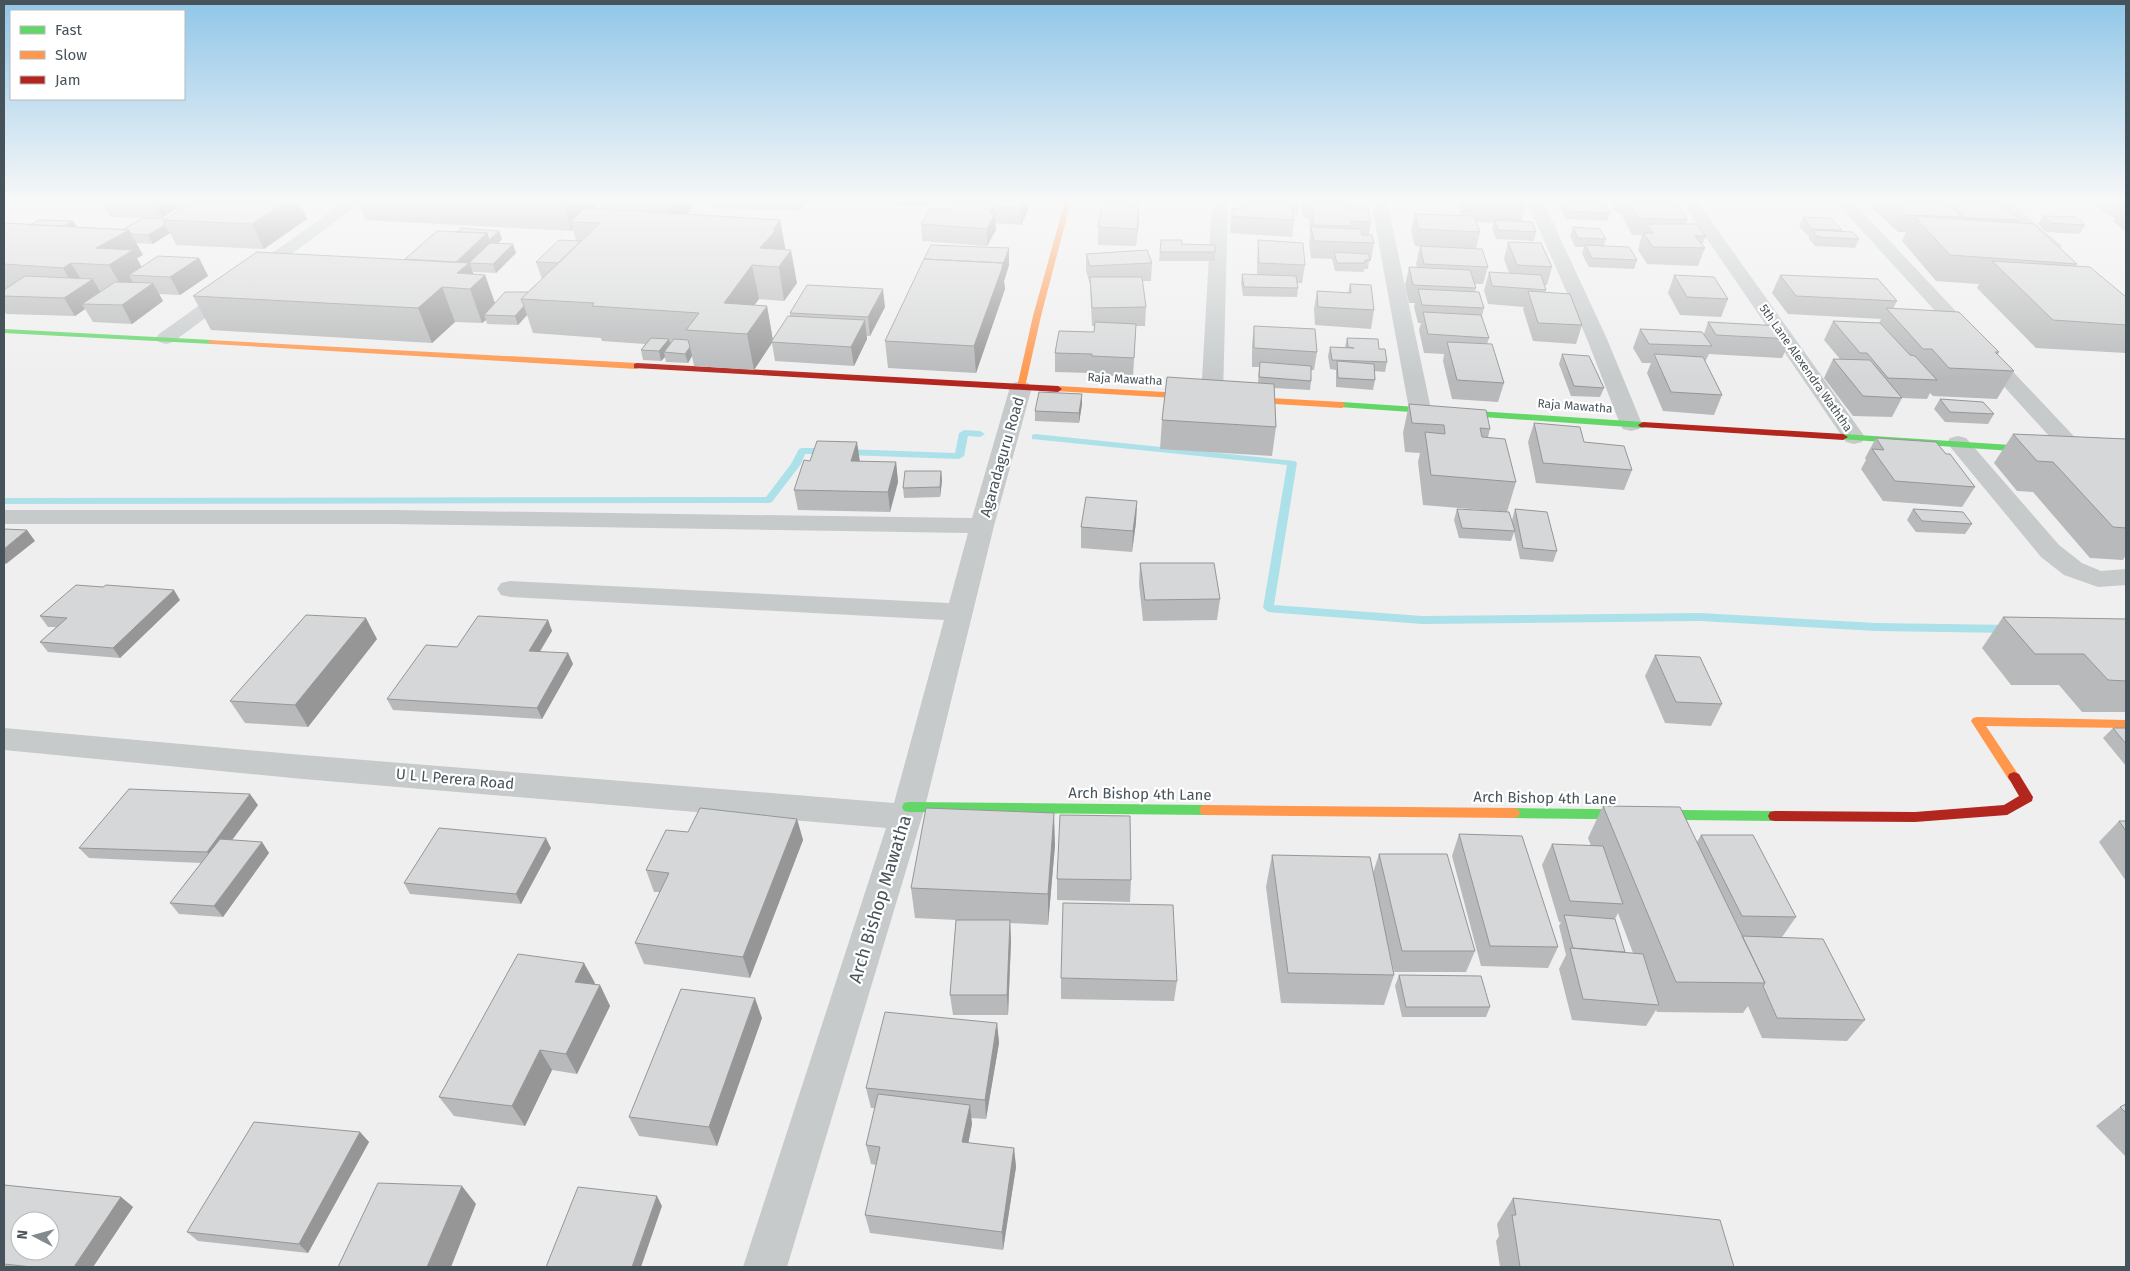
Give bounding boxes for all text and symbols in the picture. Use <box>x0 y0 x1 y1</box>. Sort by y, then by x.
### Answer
legend <box>10 10 185 100</box>
text: Fast <box>55 21 82 39</box>
text: Slow <box>55 46 87 64</box>
text: Jam <box>55 71 81 89</box>
street label: 5th Lane Alexendra Waththa <box>1757 302 1855 434</box>
street label: Raja Mawatha <box>1087 370 1163 388</box>
street label: Agaradaguru Road <box>976 395 1028 519</box>
street label: Raja Mawatha <box>1537 396 1613 416</box>
street label: U L L Perera Road <box>395 765 515 793</box>
street label: Arch Bishop 4th Lane <box>1068 784 1212 804</box>
street label: Arch Bishop 4th Lane <box>1473 788 1617 808</box>
street label: Arch Bishop Mawatha <box>844 812 916 986</box>
north arrow <box>10 1211 60 1261</box>
text: N <box>14 1229 32 1240</box>

